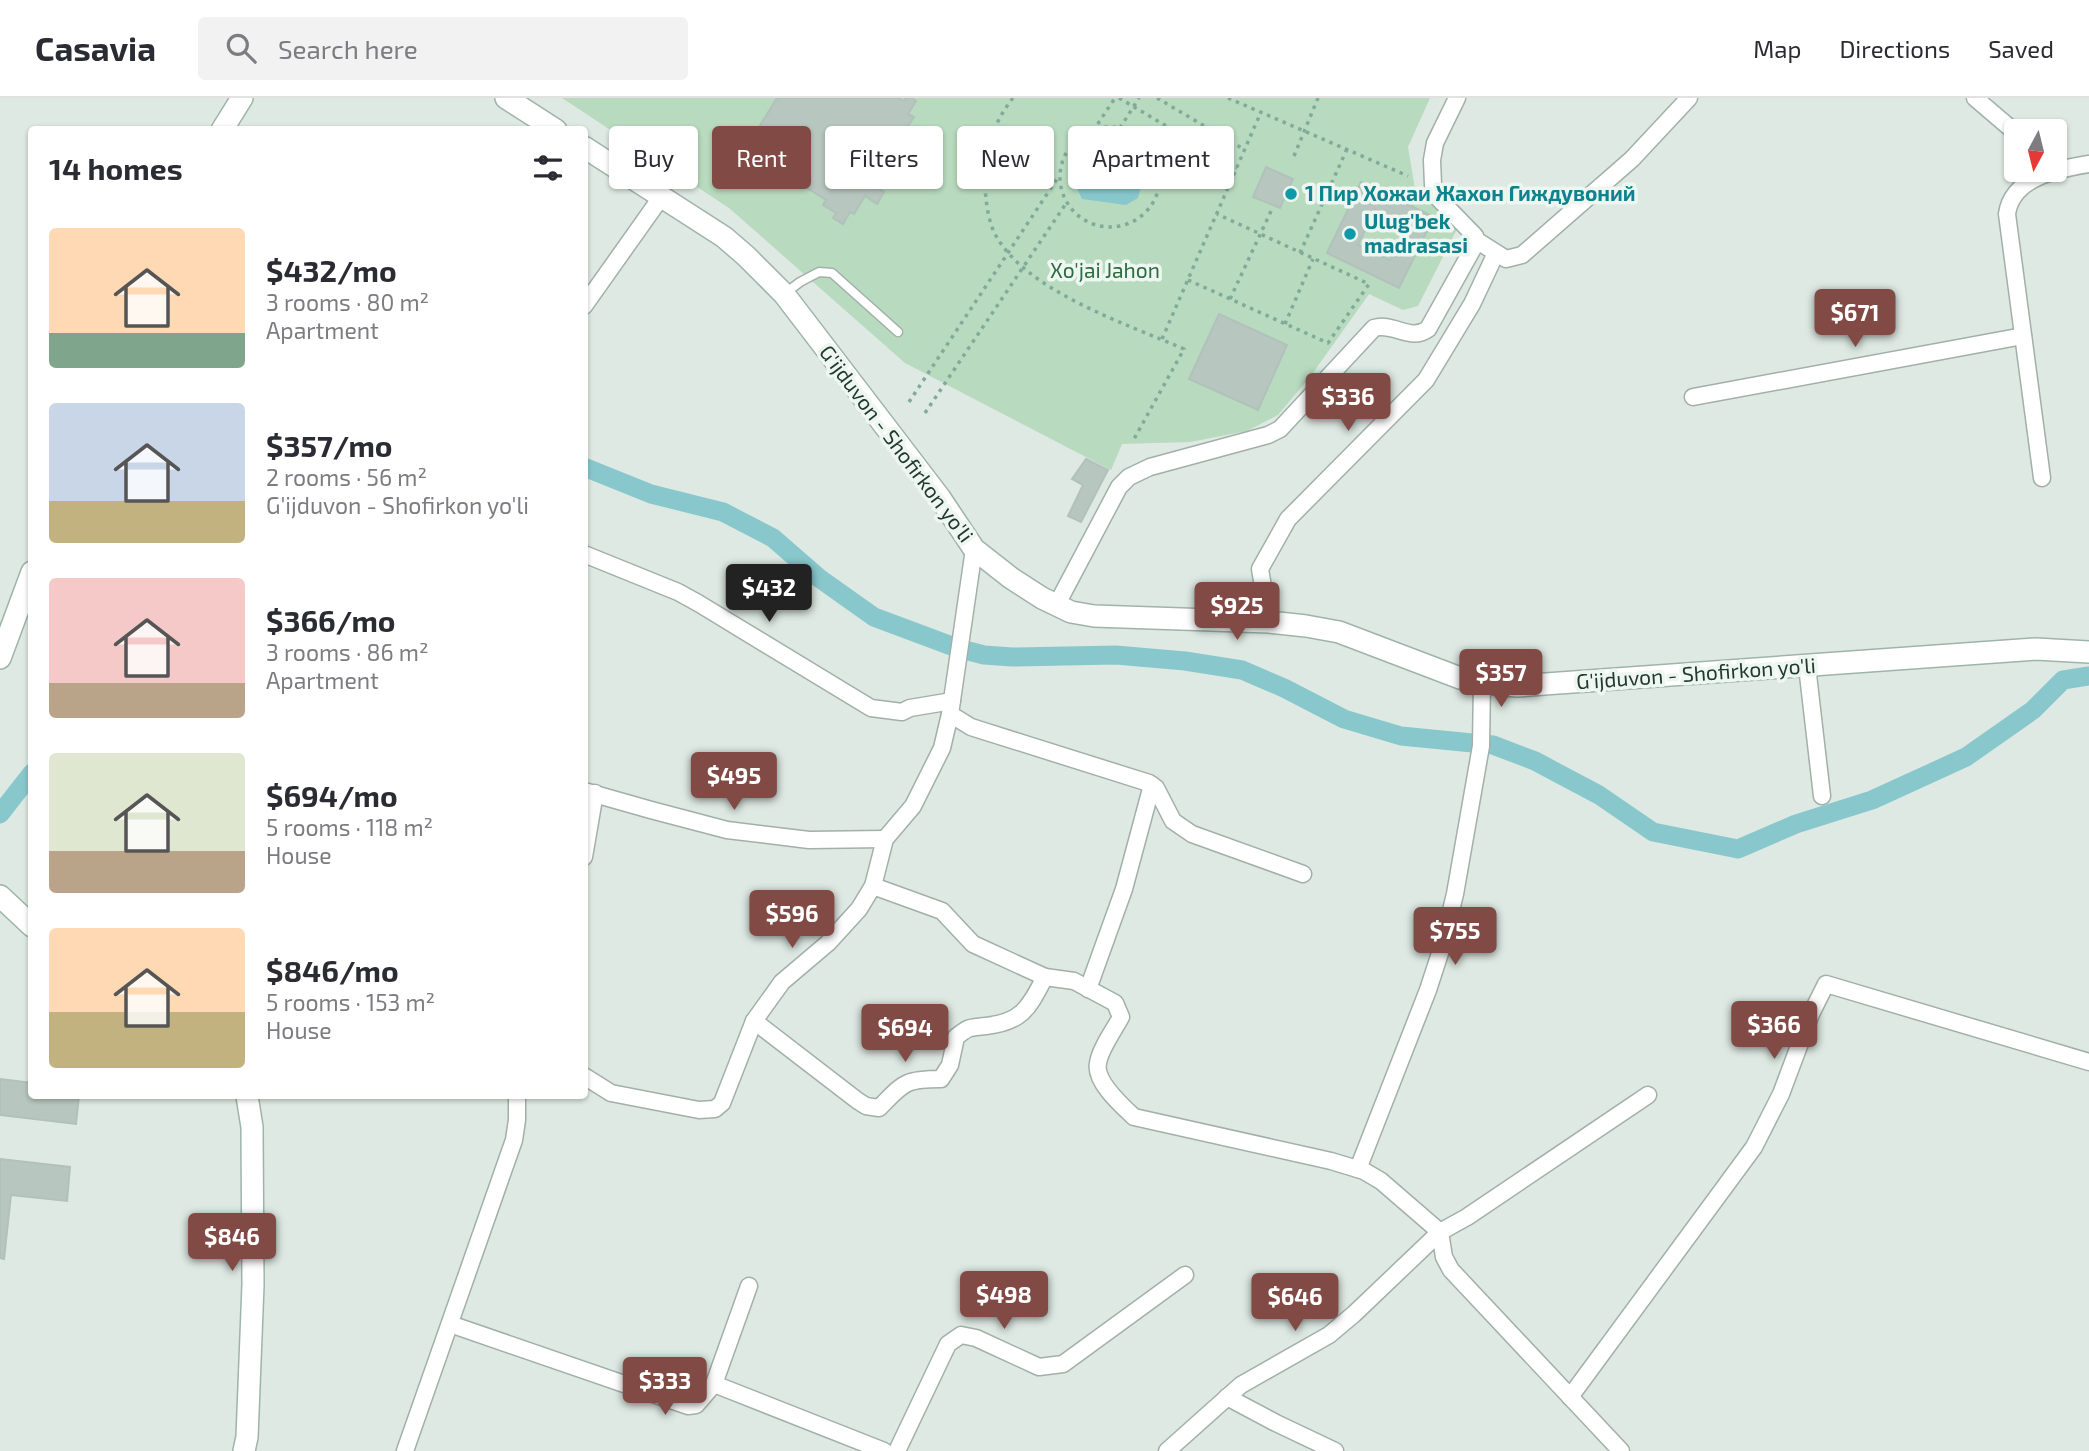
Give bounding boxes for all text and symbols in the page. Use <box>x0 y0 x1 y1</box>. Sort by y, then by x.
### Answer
search box <box>198 17 688 80</box>
text: Casavia <box>35 28 156 68</box>
icon: search <box>222 29 260 67</box>
text: Search here <box>278 33 418 64</box>
text: Map <box>1753 34 1801 63</box>
text: Directions <box>1839 34 1950 63</box>
text: Saved <box>1988 34 2054 63</box>
north arrow <box>2004 119 2067 182</box>
map controls <box>2004 119 2067 182</box>
chip: Buy <box>609 126 698 189</box>
chip: Rent <box>712 126 811 189</box>
chip: Filters <box>825 126 943 189</box>
chip: New <box>957 126 1054 189</box>
chip: Apartment <box>1068 126 1234 189</box>
icon: filters <box>529 149 567 187</box>
text: 14 homes <box>49 150 183 186</box>
place label: 1 Пир Хожаи Жахон Гиждувоний <box>1305 180 1636 205</box>
marker: 1 Пир Хожаи Жахон Гиждувоний <box>1283 186 1299 202</box>
place label: Ulug'bek madrasasi <box>1364 208 1468 257</box>
marker: Ulug'bek madrasasi <box>1342 226 1358 242</box>
text: $432/mo <box>266 252 397 288</box>
icon: home <box>105 256 189 340</box>
park label: Xo'jai Jahon <box>1050 257 1160 283</box>
text: 3 rooms · 80 m² <box>266 288 429 316</box>
pin: $671 <box>1814 289 1896 349</box>
text: $671 <box>1831 298 1880 326</box>
text: Apartment <box>266 316 379 344</box>
street label: G'ijduvon - Shofirkon yo'li <box>814 340 979 547</box>
pin: $336 <box>1307 374 1389 433</box>
text: $336 <box>1322 382 1375 410</box>
text: $357/mo <box>266 427 393 463</box>
icon: home <box>105 431 189 515</box>
text: 2 rooms · 56 m² <box>266 463 427 491</box>
text: G'ijduvon - Shofirkon yo'li <box>266 491 529 519</box>
pin: $432 <box>728 564 810 624</box>
text: $432 <box>742 573 796 601</box>
pin: $925 <box>1196 582 1278 642</box>
text: $925 <box>1211 591 1263 619</box>
text: $366/mo <box>266 602 396 638</box>
icon: home <box>105 606 189 690</box>
text: 3 rooms · 86 m² <box>266 638 428 666</box>
pin: $357 <box>1460 650 1542 709</box>
street label: G'ijduvon - Shofirkon yo'li <box>1575 652 1817 694</box>
text: $357 <box>1475 658 1527 686</box>
text: Apartment <box>266 666 379 694</box>
pin: $495 <box>693 752 775 812</box>
text: $495 <box>707 761 761 789</box>
text: $694/mo <box>266 777 398 813</box>
icon: home <box>105 781 189 865</box>
text: 5 rooms · 118 m² <box>266 813 433 841</box>
text: House <box>266 841 332 869</box>
pin: $596 <box>751 890 833 950</box>
text: $596 <box>765 899 819 927</box>
pin: $755 <box>1414 908 1496 967</box>
text: $755 <box>1430 916 1480 944</box>
text: $846/mo <box>266 952 399 988</box>
icon: home <box>105 956 189 1040</box>
text: 5 rooms · 153 m² <box>266 988 435 1016</box>
pin: $366 <box>1733 1002 1815 1061</box>
pin: $694 <box>864 1004 946 1064</box>
text: $366 <box>1747 1010 1801 1038</box>
text: $694 <box>877 1013 933 1041</box>
text: House <box>266 1016 332 1044</box>
pin: $846 <box>191 1214 273 1273</box>
text: $846 <box>204 1222 260 1250</box>
pin: $498 <box>963 1272 1045 1331</box>
pin: $646 <box>1254 1274 1336 1333</box>
text: $498 <box>976 1280 1032 1308</box>
text: $646 <box>1267 1282 1323 1310</box>
pin: $333 <box>624 1358 706 1417</box>
text: $333 <box>639 1366 691 1394</box>

